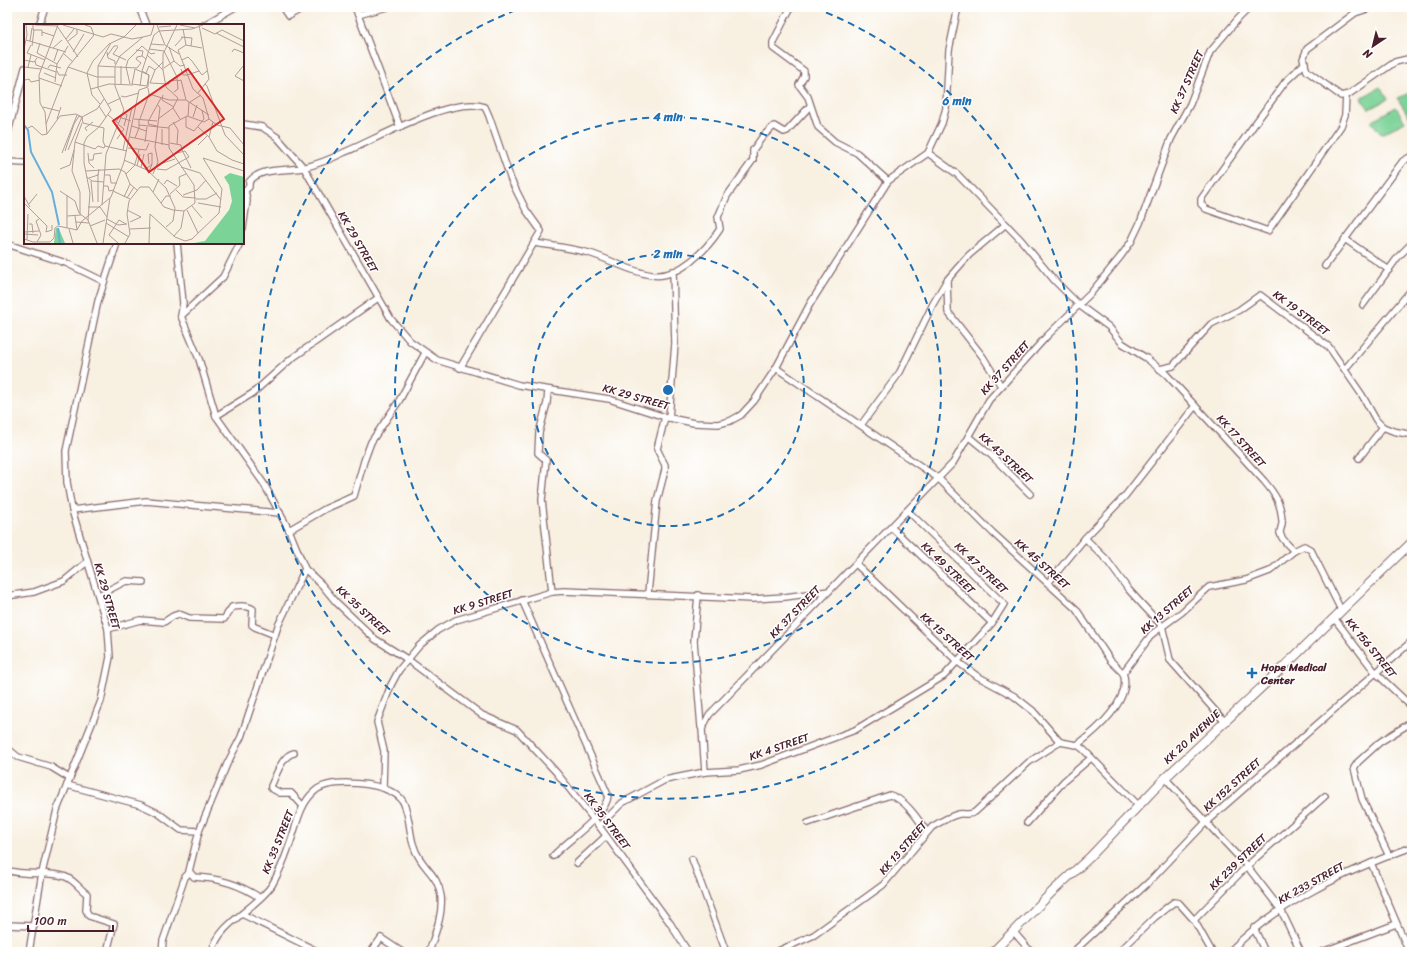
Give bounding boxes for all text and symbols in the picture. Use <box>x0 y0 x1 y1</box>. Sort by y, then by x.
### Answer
inset map <box>24 24 244 244</box>
north arrow <box>1353 26 1393 66</box>
text: N <box>1359 44 1377 64</box>
street label: KK 37 STREET <box>1165 47 1210 117</box>
text: 6 min <box>942 90 972 112</box>
text: 4 min <box>652 106 683 128</box>
street label: KK 29 STREET <box>333 208 384 277</box>
text: 2 min <box>652 243 683 265</box>
street label: KK 19 STREET <box>1269 285 1334 341</box>
street label: KK 37 STREET <box>975 336 1035 400</box>
street label: KK 29 STREET <box>600 378 672 416</box>
centre of rings <box>661 383 675 397</box>
street label: KK 17 STREET <box>1212 410 1271 472</box>
street label: KK 43 STREET <box>975 428 1038 489</box>
street label: KK 45 STREET <box>1010 534 1074 595</box>
street label: KK 49 STREET <box>917 537 980 599</box>
street label: KK 47 STREET <box>950 537 1013 599</box>
street label: KK 29 STREET <box>88 560 126 632</box>
street label: KK 35 STREET <box>332 581 395 642</box>
street label: KK 37 STREET <box>765 581 826 643</box>
street label: KK 13 STREET <box>1136 581 1199 639</box>
street label: KK 9 STREET <box>450 584 516 620</box>
street label: KK 15 STREET <box>916 608 979 667</box>
street label: KK 156 STREET <box>1341 614 1402 683</box>
place label: Hope Medical Center <box>1260 658 1327 690</box>
marker: Hope Medical Center <box>1246 667 1258 679</box>
street label: KK 20 AVENUE <box>1159 705 1226 769</box>
street label: KK 4 STREET <box>746 728 812 766</box>
street label: KK 152 STREET <box>1198 753 1266 817</box>
street label: KK 35 STREET <box>579 788 635 854</box>
street label: KK 33 STREET <box>257 807 300 877</box>
street label: KK 13 STREET <box>874 816 932 879</box>
street label: KK 239 STREET <box>1205 829 1272 895</box>
street label: KK 233 STREET <box>1274 857 1348 909</box>
scale bar <box>28 907 113 933</box>
text: 100 m <box>34 910 67 932</box>

